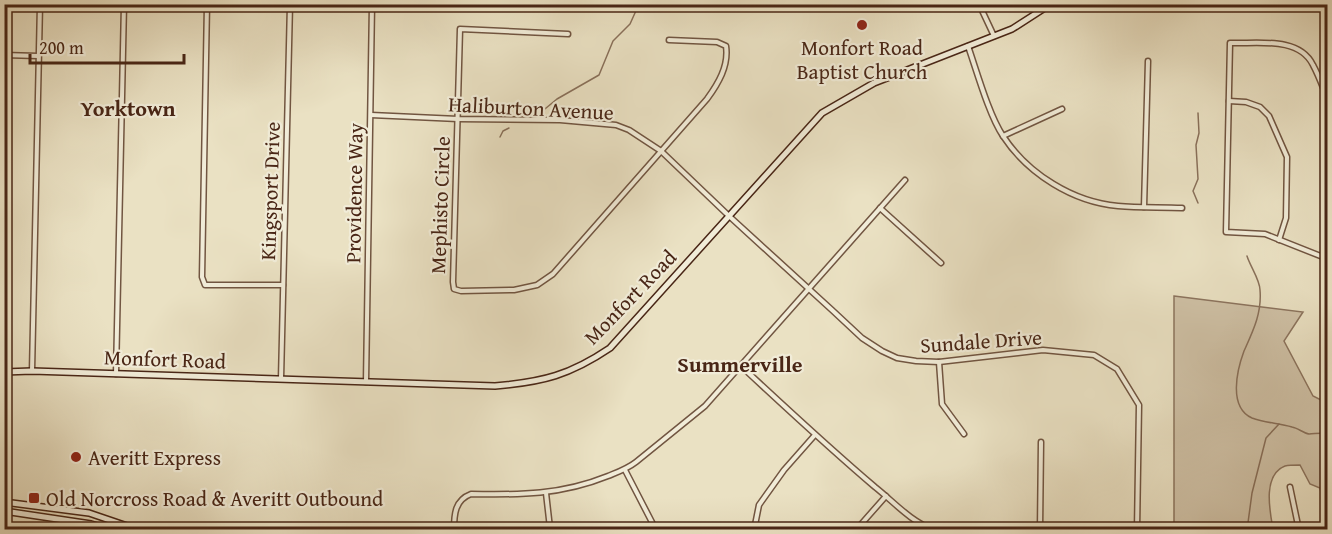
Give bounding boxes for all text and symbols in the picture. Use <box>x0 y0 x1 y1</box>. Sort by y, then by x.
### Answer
marker: Monfort Road Baptist Church <box>855 18 869 32</box>
scale bar <box>30 27 184 65</box>
place label: Monfort Road Baptist Church <box>797 32 927 87</box>
text: 200 m <box>39 34 84 61</box>
street label: Haliburton Avenue <box>447 88 615 128</box>
district label: Yorktown <box>80 92 176 124</box>
street label: Kingsport Drive <box>252 121 288 261</box>
street label: Providence Way <box>337 122 371 263</box>
street label: Mephisto Circle <box>422 136 458 274</box>
street label: Monfort Road <box>577 242 684 352</box>
street label: Sundale Drive <box>919 321 1043 361</box>
street label: Monfort Road <box>104 341 227 377</box>
district label: Summerville <box>677 348 803 380</box>
place label: Averitt Express <box>88 442 221 473</box>
marker: Averitt Express <box>69 450 83 464</box>
place label: Old Norcross Road & Averitt Outbound <box>46 483 384 514</box>
marker: Old Norcross Road & Averitt Outbound <box>27 491 41 505</box>

